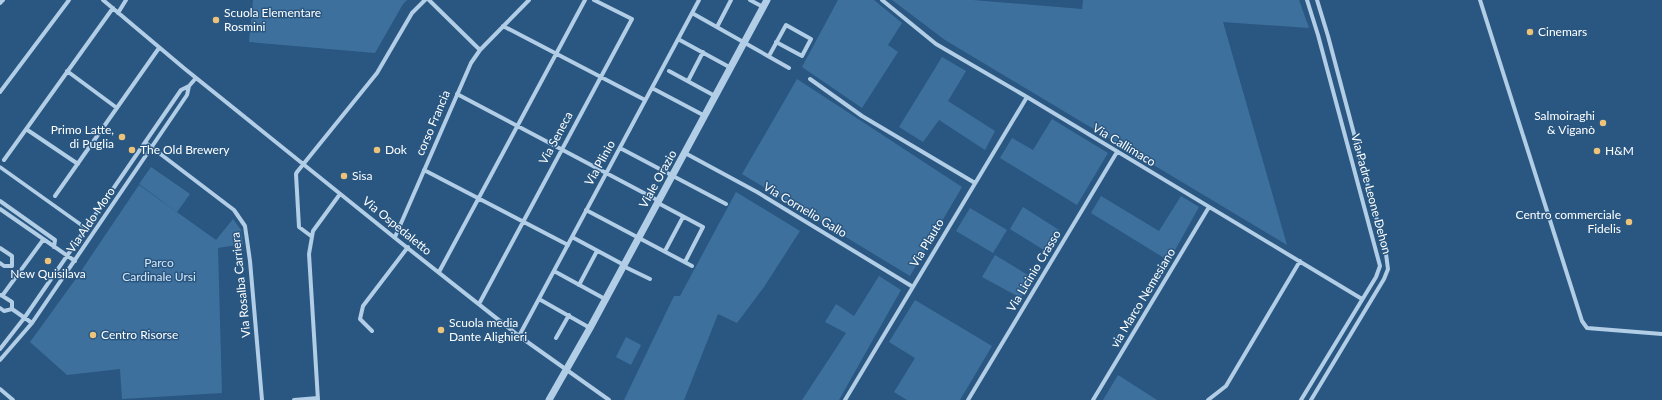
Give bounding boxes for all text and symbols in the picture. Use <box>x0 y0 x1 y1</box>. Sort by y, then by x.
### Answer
place label: Scuola Elementare Rosmini <box>224 5 321 34</box>
marker: Scuola Elementare Rosmini <box>211 15 221 25</box>
place label: Cinemars <box>1538 24 1587 39</box>
marker: Cinemars <box>1525 27 1535 37</box>
street label: corso Francia <box>412 88 453 158</box>
place label: Salmoiraghi & Viganò <box>1534 108 1595 137</box>
street label: Via Seneca <box>535 109 576 167</box>
marker: Salmoiraghi & Viganò <box>1598 118 1608 128</box>
street label: Via Callimaco <box>1090 120 1159 169</box>
place label: Primo Latte, di Puglia <box>51 122 114 151</box>
marker: Primo Latte, di Puglia <box>117 132 127 142</box>
street label: Via Padre Leone Dehon <box>1348 132 1395 256</box>
street label: Via Plinio <box>581 137 618 188</box>
place label: The Old Brewery <box>140 142 230 157</box>
place label: Dok <box>385 142 408 157</box>
place label: H&M <box>1605 143 1634 158</box>
marker: The Old Brewery <box>127 145 137 155</box>
marker: Dok <box>372 145 382 155</box>
marker: H&M <box>1592 146 1602 156</box>
street label: Viale Orazio <box>635 147 680 210</box>
place label: Sisa <box>352 168 373 183</box>
marker: Sisa <box>339 171 349 181</box>
street label: Via Cornelio Gallo <box>761 179 850 241</box>
street label: Via Aldo Moro <box>63 184 118 255</box>
street label: Via Ospedaletto <box>360 193 435 258</box>
place label: Centro commerciale Fidelis <box>1515 207 1621 236</box>
street label: Via Plauto <box>906 216 947 270</box>
marker: Centro commerciale Fidelis <box>1624 217 1634 227</box>
street label: Via Licinio Crasso <box>1003 227 1064 314</box>
street label: Via Rosalba Carriera <box>228 232 253 338</box>
street label: via Marco Nemesiano <box>1107 245 1178 350</box>
park label: Parco Cardinale Ursi <box>122 255 196 284</box>
marker: New Quisilava <box>43 256 53 266</box>
place label: New Quisilava <box>10 266 86 281</box>
place label: Scuola media Dante Alighieri <box>449 315 527 344</box>
marker: Scuola media Dante Alighieri <box>436 325 446 335</box>
place label: Centro Risorse <box>101 327 178 342</box>
marker: Centro Risorse <box>88 330 98 340</box>

